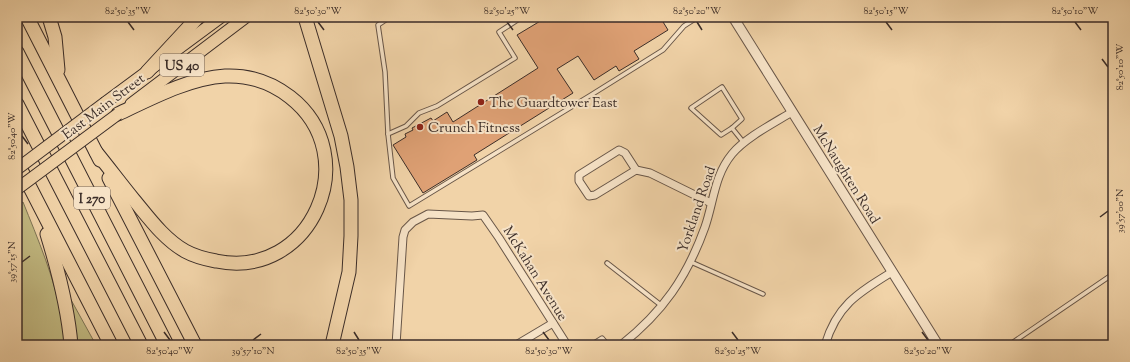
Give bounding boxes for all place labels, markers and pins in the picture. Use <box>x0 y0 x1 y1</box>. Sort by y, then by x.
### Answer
place label: The Guardtower East <box>489 94 617 114</box>
marker: The Guardtower East <box>476 97 486 107</box>
place label: Crunch Fitness <box>428 119 520 139</box>
marker: Crunch Fitness <box>415 122 425 132</box>

